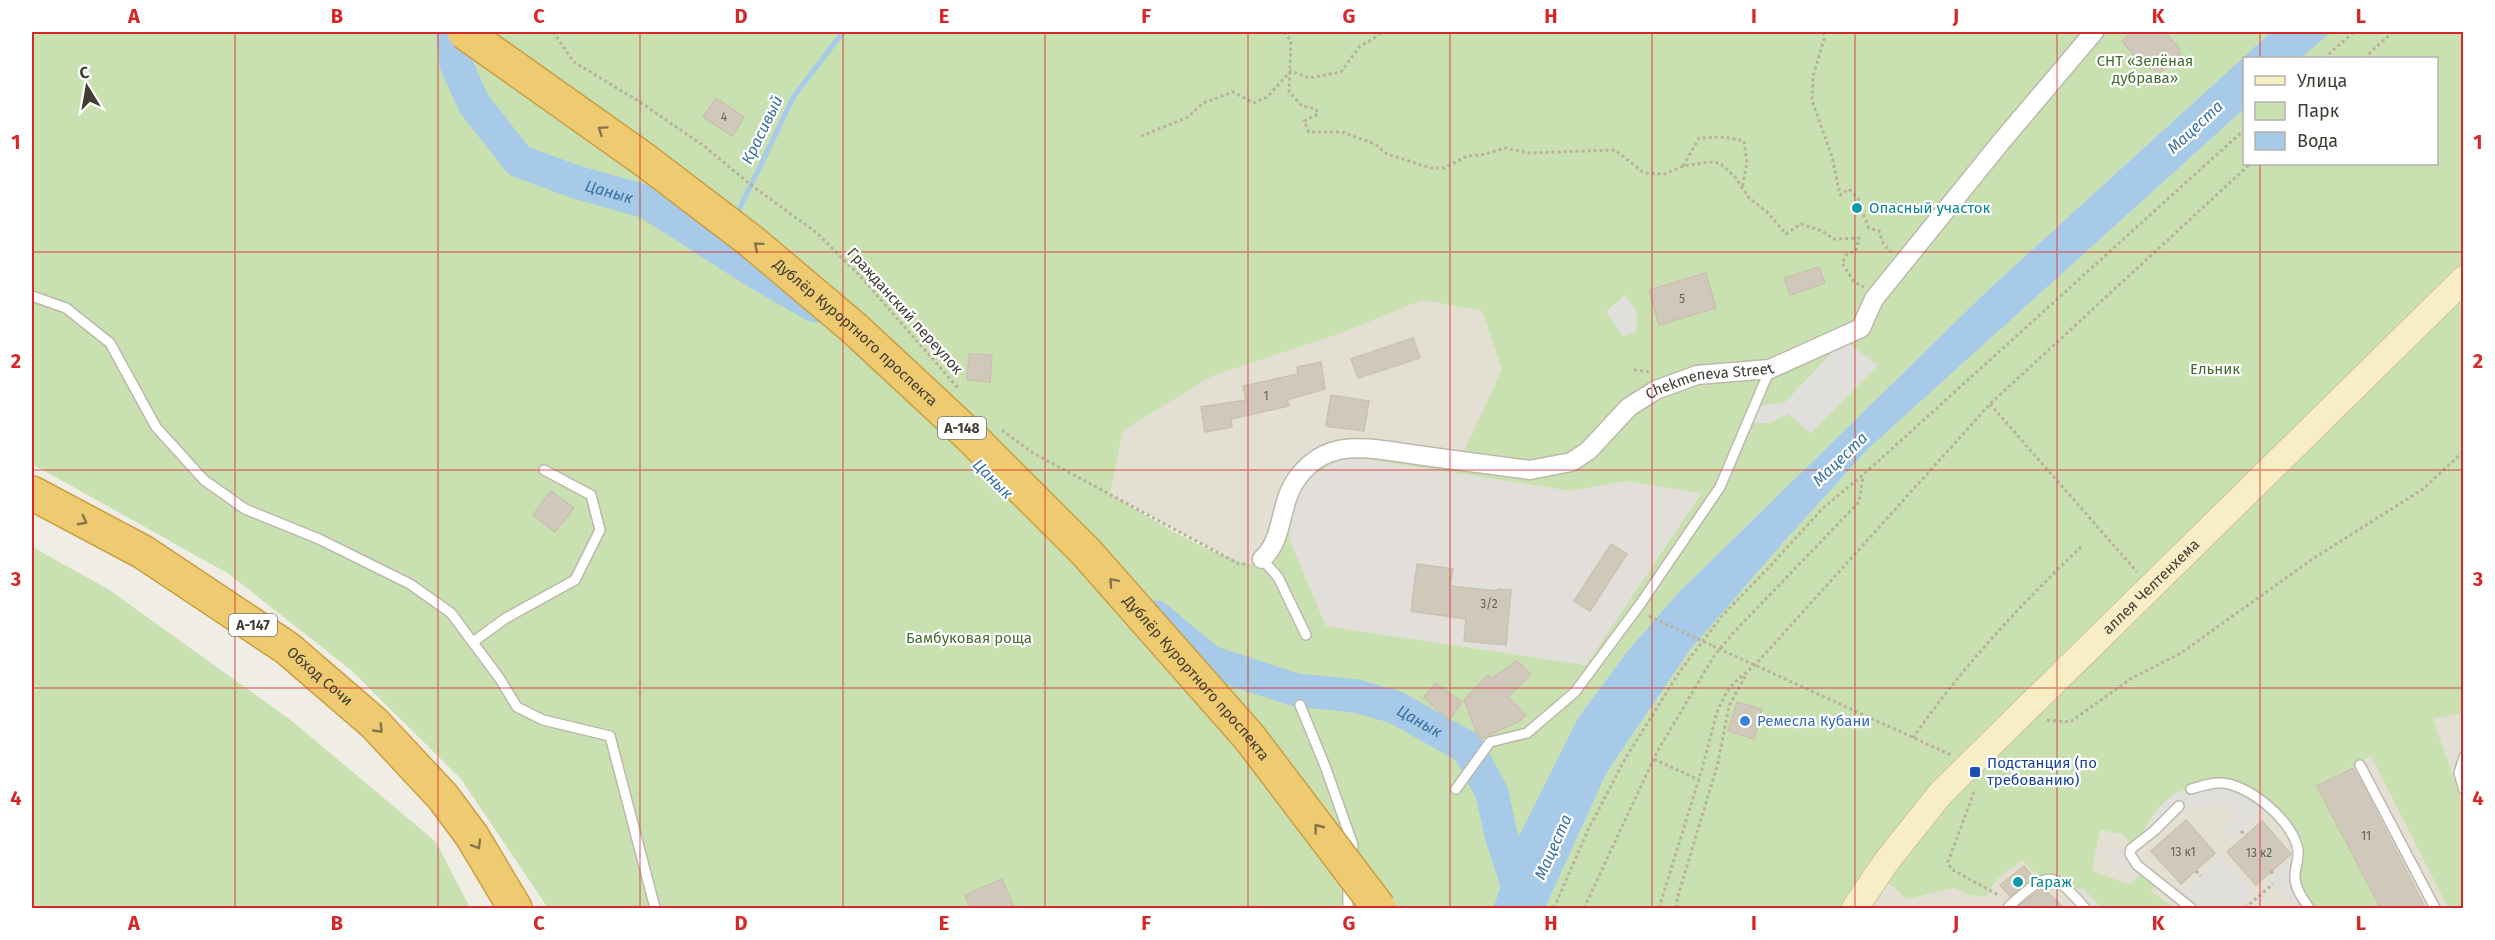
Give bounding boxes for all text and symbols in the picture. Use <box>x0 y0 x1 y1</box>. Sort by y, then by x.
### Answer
text: A <box>127 4 141 28</box>
text: B <box>331 4 343 28</box>
text: C <box>533 4 545 28</box>
text: D <box>734 4 748 28</box>
text: E <box>939 4 949 28</box>
text: F <box>1141 4 1151 28</box>
text: G <box>1343 4 1355 28</box>
text: H <box>1544 4 1558 28</box>
text: I <box>1751 4 1757 28</box>
text: J <box>1952 4 1959 28</box>
text: K <box>2152 4 2165 28</box>
text: L <box>2356 4 2366 28</box>
park label: СНТ «Зелёная дубрава» <box>2097 52 2193 87</box>
north arrow <box>57 57 117 117</box>
legend <box>2243 57 2438 165</box>
text: С <box>78 62 91 83</box>
text: Улица <box>2297 70 2347 92</box>
water label: Красивый <box>737 93 787 167</box>
water label: Мацеста <box>2163 96 2227 158</box>
text: Парк <box>2297 100 2340 122</box>
house number: 4 <box>721 110 728 124</box>
one-way arrow <box>597 126 608 137</box>
text: 1 <box>11 130 21 154</box>
text: Вода <box>2297 130 2338 152</box>
text: 1 <box>2473 130 2483 154</box>
water label: Цанык <box>583 176 636 207</box>
place label: Опасный участок <box>1869 199 1991 217</box>
marker: Опасный участок <box>1850 201 1864 215</box>
one-way arrow <box>754 243 765 254</box>
street label: Гражданский переулок <box>843 244 967 378</box>
street label: Дублёр Курортного проспекта <box>769 254 941 410</box>
house number: 5 <box>1679 292 1685 306</box>
text: 2 <box>11 349 21 373</box>
text: 2 <box>2473 349 2483 373</box>
street label: Chekmeneva Street <box>1642 359 1777 403</box>
park label: Ельник <box>2190 360 2240 378</box>
house number: 1 <box>1263 389 1269 403</box>
road number: А-148 <box>938 417 986 439</box>
water label: Мацеста <box>1809 428 1871 490</box>
water label: Цанык <box>969 455 1017 503</box>
one-way arrow <box>77 513 88 525</box>
street label: аллея Челтенхема <box>2099 535 2203 638</box>
text: 3 <box>10 567 21 591</box>
text: 3 <box>2472 567 2483 591</box>
one-way arrow <box>1109 578 1120 589</box>
street label: Дублёр Курортного проспекта <box>1119 591 1273 764</box>
house number: 3/2 <box>1480 597 1498 611</box>
road number: А-147 <box>229 614 277 636</box>
park label: Бамбуковая роща <box>906 629 1032 647</box>
street label: Обход Сочи <box>283 643 356 710</box>
water label: Цанык <box>1394 701 1446 741</box>
place label: Ремесла Кубани <box>1757 712 1870 730</box>
marker: Ремесла Кубани <box>1738 714 1752 728</box>
one-way arrow <box>371 722 382 733</box>
place label: Подстанция (по требованию) <box>1987 754 2097 789</box>
marker: Подстанция (по требованию) <box>1968 765 1982 779</box>
text: 4 <box>10 786 22 810</box>
text: 4 <box>2472 786 2484 810</box>
water label: Мацеста <box>1530 812 1576 882</box>
one-way arrow <box>1315 824 1326 835</box>
house number: 11 <box>2361 829 2371 843</box>
one-way arrow <box>470 839 481 849</box>
house number: 13 к1 <box>2170 845 2196 859</box>
house number: 13 к2 <box>2246 846 2272 860</box>
place label: Гараж <box>2030 873 2072 891</box>
marker: Гараж <box>2011 875 2025 889</box>
text: A <box>127 911 141 935</box>
text: B <box>331 911 343 935</box>
text: C <box>533 911 545 935</box>
text: D <box>734 911 748 935</box>
text: E <box>939 911 949 935</box>
text: F <box>1141 911 1151 935</box>
text: G <box>1343 911 1355 935</box>
text: H <box>1544 911 1558 935</box>
text: I <box>1751 911 1757 935</box>
text: J <box>1952 911 1959 935</box>
text: K <box>2152 911 2165 935</box>
text: L <box>2356 911 2366 935</box>

